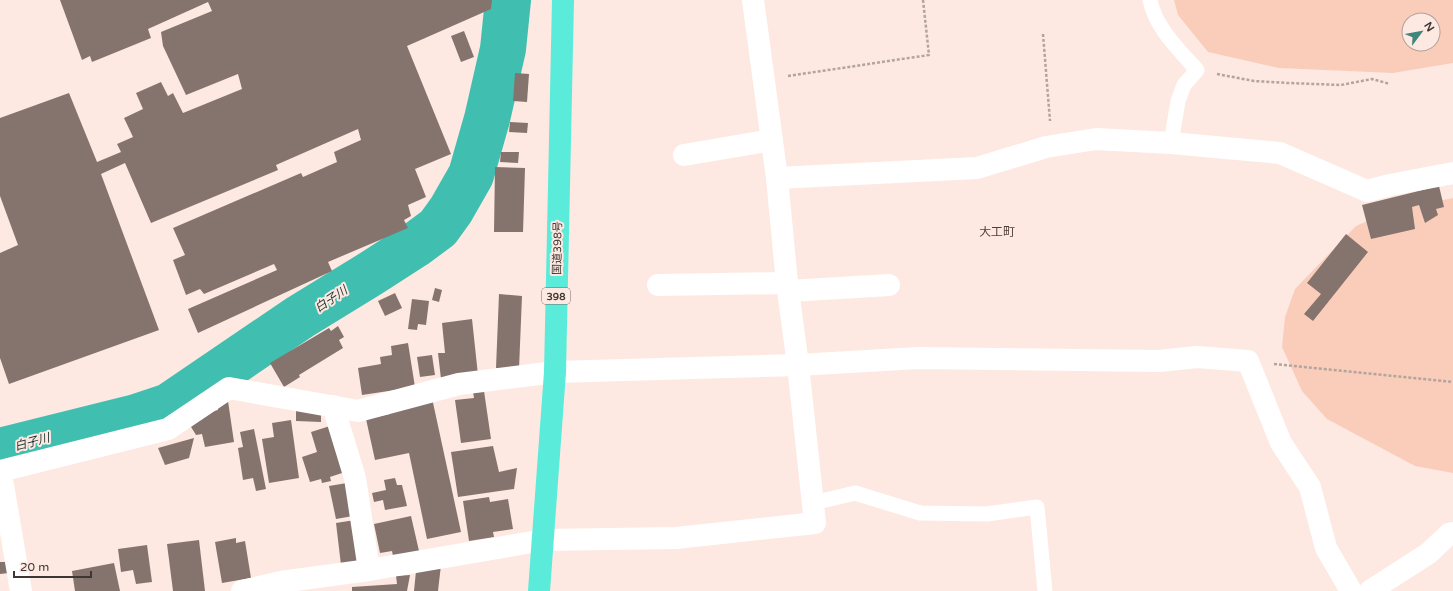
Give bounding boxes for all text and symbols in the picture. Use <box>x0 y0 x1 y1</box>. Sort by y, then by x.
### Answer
north arrow <box>1401 12 1441 52</box>
text: N <box>1421 20 1437 34</box>
street label: 国道398号 <box>551 221 564 275</box>
district label: 大工町 <box>979 225 1015 239</box>
water label: 白子川 <box>312 282 351 315</box>
road number: 398 <box>542 288 570 304</box>
water label: 白子川 <box>13 430 53 453</box>
scale bar <box>14 553 91 579</box>
text: 20 m <box>20 560 49 574</box>

